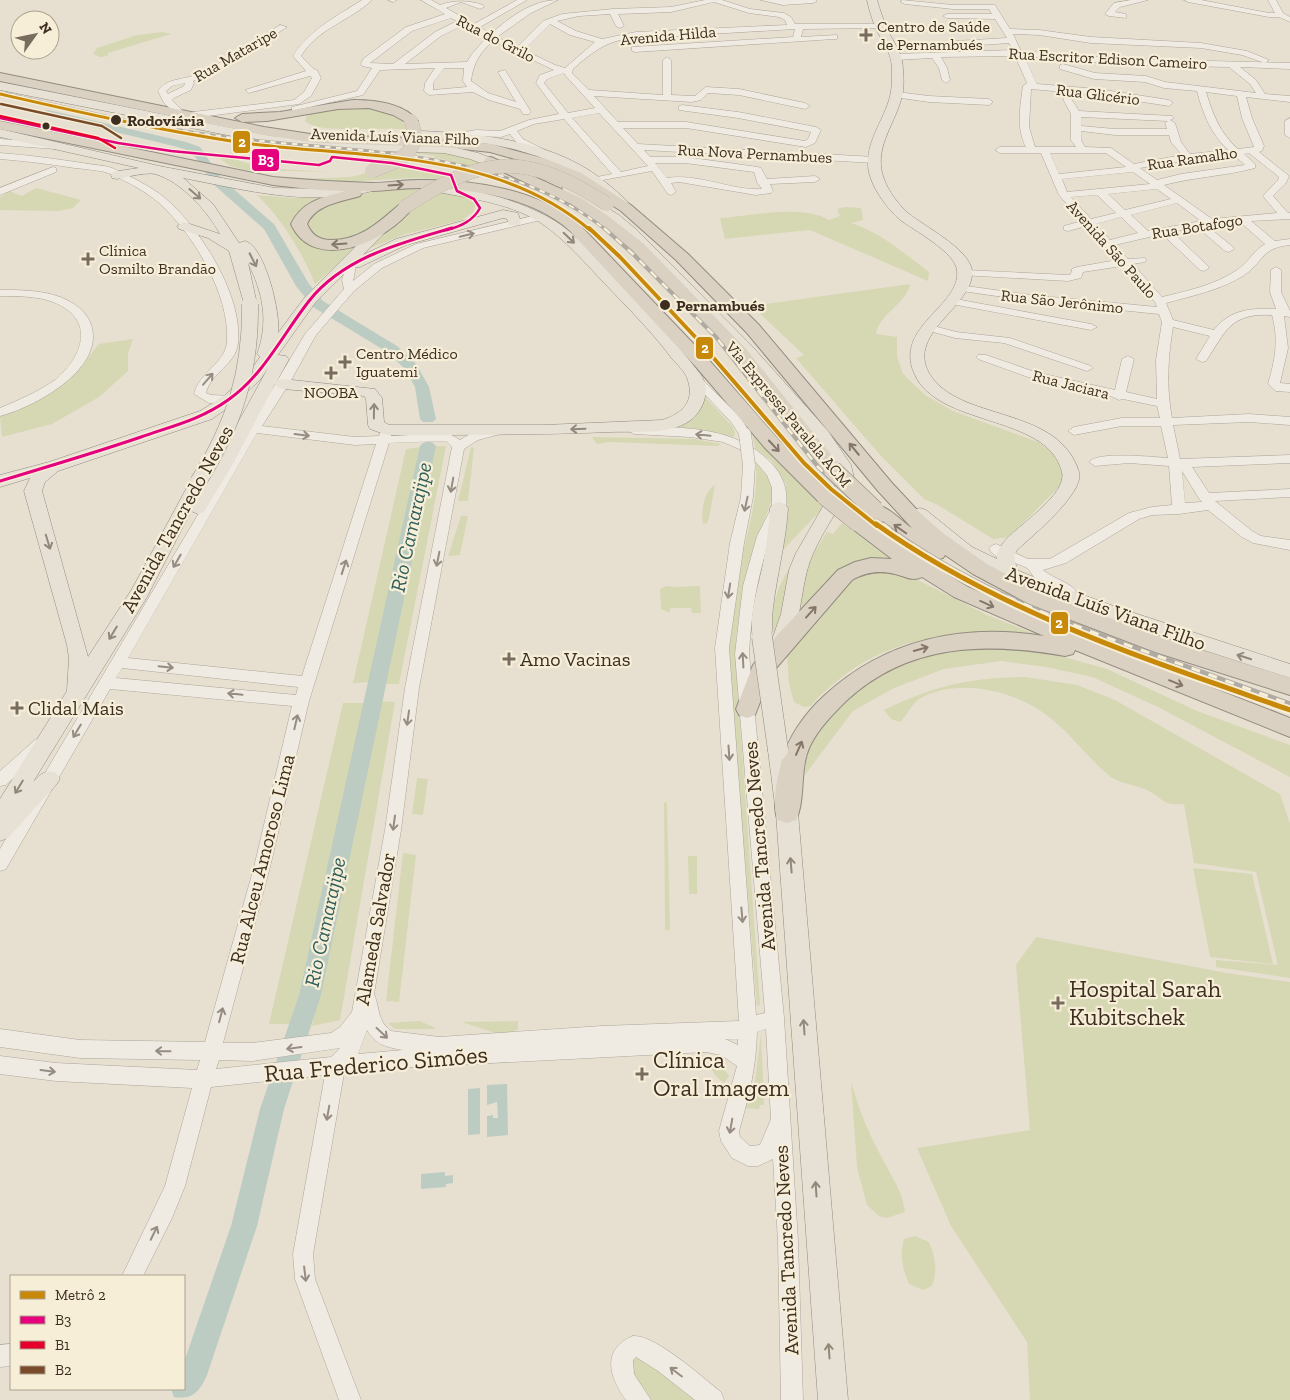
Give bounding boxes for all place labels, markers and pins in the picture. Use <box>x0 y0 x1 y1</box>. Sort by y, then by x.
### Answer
place label: Centro de Saúde de Pernambués <box>877 17 990 54</box>
marker: Centro de Saúde de Pernambués <box>859 28 873 42</box>
place label: Rodoviária <box>127 111 204 130</box>
marker: Rodoviária <box>109 113 123 127</box>
unlabelled marker <box>41 121 51 131</box>
place label: Clínica Osmilto Brandão <box>99 241 216 278</box>
marker: Clínica Osmilto Brandão <box>81 252 95 266</box>
place label: Pernambués <box>676 296 765 315</box>
marker: Pernambués <box>658 298 672 312</box>
place label: Centro Médico Iguatemi <box>356 344 458 381</box>
marker: Centro Médico Iguatemi <box>338 355 352 369</box>
marker: NOOBA <box>324 366 338 380</box>
place label: NOOBA <box>304 383 359 402</box>
place label: Amo Vacinas <box>520 647 630 671</box>
marker: Amo Vacinas <box>502 652 516 666</box>
place label: Clidal Mais <box>28 696 124 720</box>
marker: Clidal Mais <box>10 701 24 715</box>
place label: Hospital Sarah Kubitschek <box>1069 974 1222 1031</box>
marker: Hospital Sarah Kubitschek <box>1051 996 1065 1010</box>
place label: Clínica Oral Imagem <box>653 1045 789 1102</box>
marker: Clínica Oral Imagem <box>635 1067 649 1081</box>

